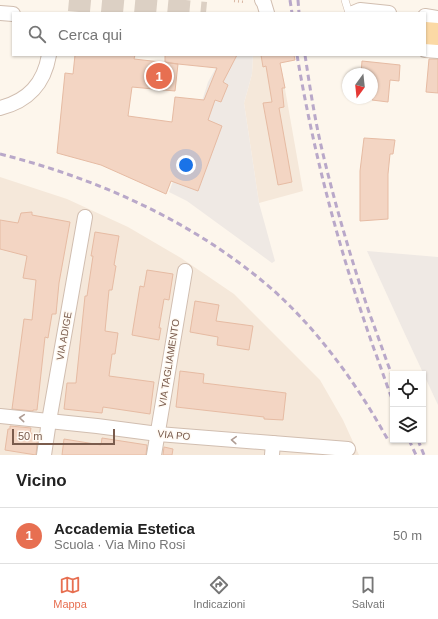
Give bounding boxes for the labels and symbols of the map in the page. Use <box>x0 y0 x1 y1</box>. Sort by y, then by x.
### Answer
pin: 1 <box>146 61 172 91</box>
north arrow <box>342 68 378 104</box>
your location <box>176 155 196 175</box>
street label: VIA ADIGE <box>54 311 74 361</box>
street label: VIA TAGLIAMENTO <box>157 318 181 408</box>
one-way arrow <box>19 414 25 423</box>
scale bar <box>12 427 115 446</box>
street label: VIA PO <box>157 428 191 442</box>
one-way arrow <box>231 435 237 444</box>

